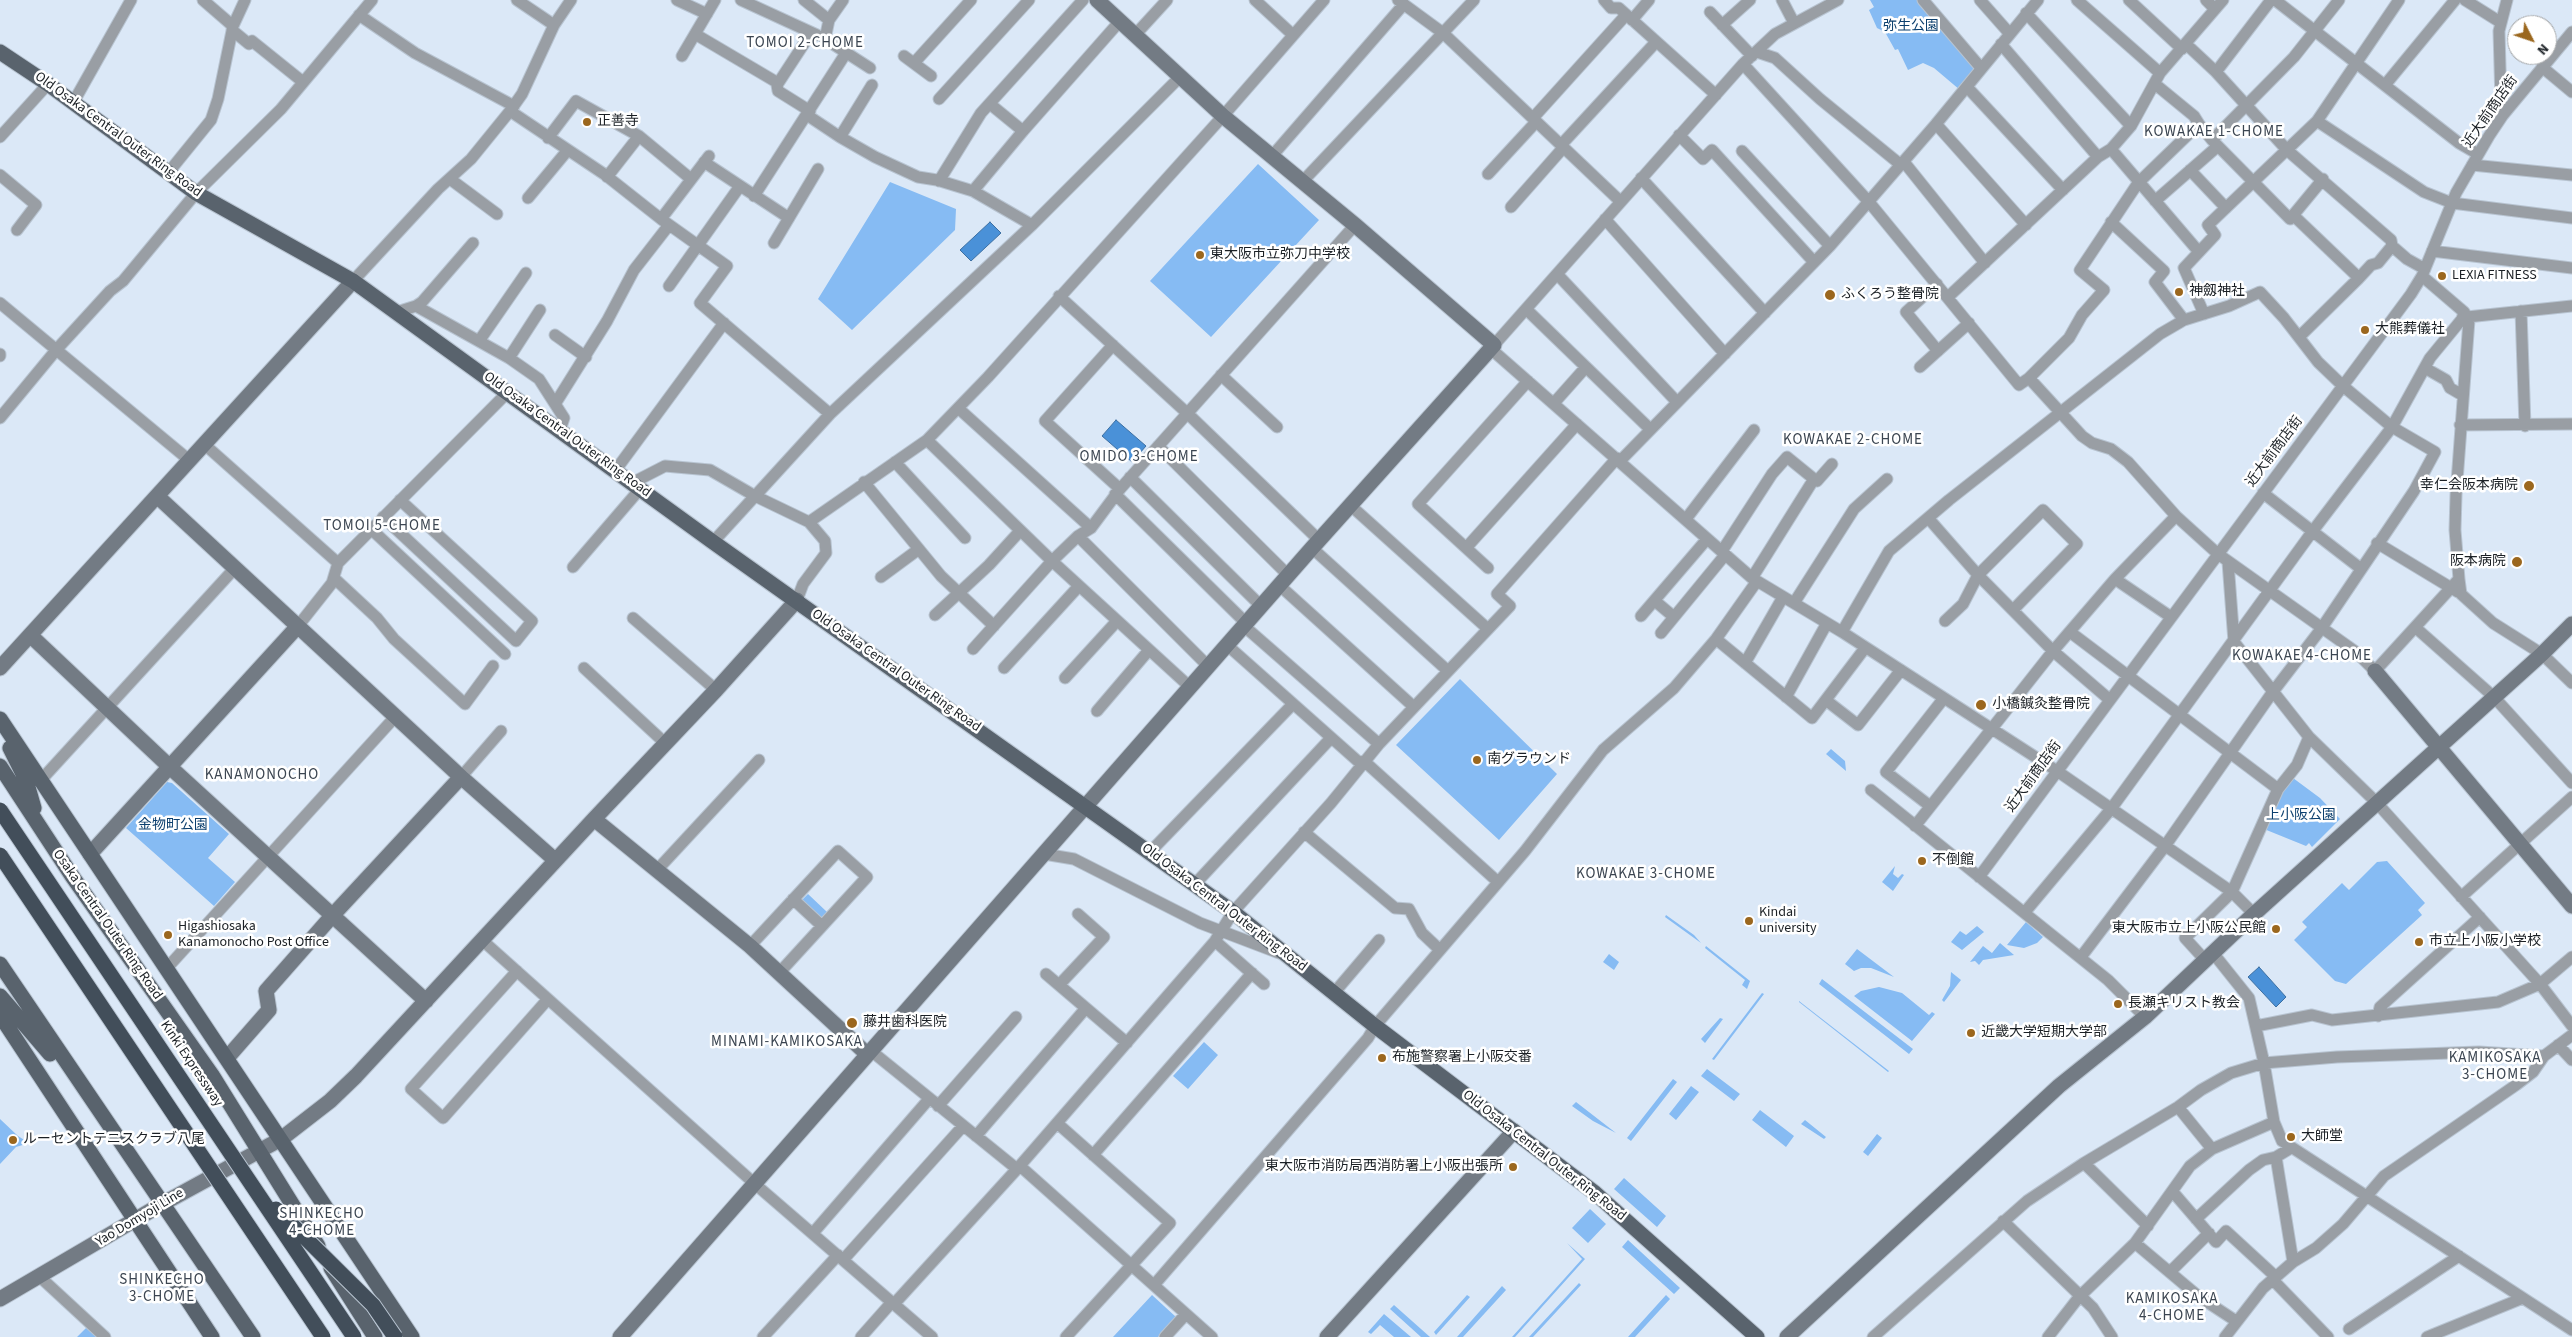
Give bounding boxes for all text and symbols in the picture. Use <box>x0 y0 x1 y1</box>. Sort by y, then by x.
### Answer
north arrow <box>2507 15 2557 65</box>
park label: 弥生公園 <box>1883 19 1939 35</box>
district label: TOMOI 2-CHOME <box>745 35 865 53</box>
text: N <box>2532 39 2553 59</box>
street label: Old Osaka Central Outer Ring Road <box>31 69 205 201</box>
street label: 近大前商店街 <box>2460 73 2522 151</box>
place label: 正善寺 <box>597 114 639 130</box>
marker: 正善寺 <box>581 116 593 128</box>
district label: KOWAKAE 1-CHOME <box>2142 124 2286 142</box>
place label: 東大阪市立弥刀中学校 <box>1210 247 1350 263</box>
marker: 東大阪市立弥刀中学校 <box>1194 249 1206 261</box>
place label: LEXIA FITNESS <box>2452 268 2537 284</box>
marker: LEXIA FITNESS <box>2436 270 2448 282</box>
place label: 神劔神社 <box>2189 284 2245 300</box>
marker: 神劔神社 <box>2173 286 2185 298</box>
place label: ふくろう整骨院 <box>1841 287 1939 303</box>
marker: ふくろう整骨院 <box>1823 288 1837 302</box>
place label: 大熊葬儀社 <box>2375 322 2445 338</box>
marker: 大熊葬儀社 <box>2359 324 2371 336</box>
street label: Old Osaka Central Outer Ring Road <box>480 369 654 501</box>
street label: 近大前商店街 <box>2243 413 2307 491</box>
district label: KOWAKAE 2-CHOME <box>1781 432 1925 450</box>
district label: OMIDO 3-CHOME <box>1078 449 1200 467</box>
place label: 幸仁会阪本病院 <box>2420 478 2518 494</box>
marker: 幸仁会阪本病院 <box>2522 479 2536 493</box>
district label: TOMOI 5-CHOME <box>322 518 442 536</box>
place label: 阪本病院 <box>2450 554 2506 570</box>
marker: 阪本病院 <box>2510 555 2524 569</box>
street label: Old Osaka Central Outer Ring Road <box>808 606 984 736</box>
district label: KOWAKAE 4-CHOME <box>2230 648 2374 666</box>
place label: 小橋鍼灸整骨院 <box>1992 697 2090 713</box>
marker: 小橋鍼灸整骨院 <box>1974 698 1988 712</box>
street label: 近大前商店街 <box>2003 738 2065 816</box>
place label: 南グラウンド <box>1487 752 1571 768</box>
marker: 南グラウンド <box>1471 754 1483 766</box>
district label: KANAMONOCHO <box>203 767 321 785</box>
park label: 上小阪公園 <box>2266 808 2336 824</box>
park label: 金物町公園 <box>138 818 208 834</box>
street label: Old Osaka Central Outer Ring Road <box>1138 840 1310 976</box>
street label: Osaka Central Outer Ring Road <box>49 847 165 1003</box>
place label: 不倒館 <box>1932 853 1974 869</box>
marker: 不倒館 <box>1916 855 1928 867</box>
district label: KOWAKAE 3-CHOME <box>1574 866 1718 884</box>
place label: Kindai university <box>1759 905 1817 938</box>
marker: Kindai university <box>1743 915 1755 927</box>
place label: Higashiosaka Kanamonocho Post Office <box>178 919 329 952</box>
place label: 東大阪市立上小阪公民館 <box>2112 921 2266 937</box>
marker: 東大阪市立上小阪公民館 <box>2270 923 2282 935</box>
marker: Higashiosaka Kanamonocho Post Office <box>162 929 174 941</box>
place label: 市立上小阪小学校 <box>2429 934 2541 950</box>
marker: 市立上小阪小学校 <box>2413 936 2425 948</box>
place label: 長瀬キリスト教会 <box>2128 996 2240 1012</box>
marker: 長瀬キリスト教会 <box>2112 998 2124 1010</box>
place label: 藤井歯科医院 <box>863 1015 947 1031</box>
marker: 藤井歯科医院 <box>845 1016 859 1030</box>
street label: Kinki Expressway <box>156 1018 226 1110</box>
place label: 近畿大学短期大学部 <box>1981 1025 2107 1041</box>
marker: 近畿大学短期大学部 <box>1965 1027 1977 1039</box>
district label: MINAMI-KAMIKOSAKA <box>709 1034 865 1052</box>
place label: 布施警察署上小阪交番 <box>1392 1050 1532 1066</box>
district label: KAMIKOSAKA 3-CHOME <box>2447 1050 2543 1085</box>
marker: 布施警察署上小阪交番 <box>1376 1052 1388 1064</box>
street label: Old Osaka Central Outer Ring Road <box>1459 1087 1629 1225</box>
place label: 大師堂 <box>2301 1129 2343 1145</box>
marker: 大師堂 <box>2285 1131 2297 1143</box>
place label: ルーセントテニスクラブ八尾 <box>23 1132 205 1148</box>
marker: ルーセントテニスクラブ八尾 <box>7 1134 19 1146</box>
place label: 東大阪市消防局西消防署上小阪出張所 <box>1265 1159 1503 1175</box>
marker: 東大阪市消防局西消防署上小阪出張所 <box>1507 1161 1519 1173</box>
street label: Yao Domyoji Line <box>93 1185 187 1251</box>
district label: SHINKECHO 4-CHOME <box>278 1206 366 1241</box>
district label: SHINKECHO 3-CHOME <box>118 1272 206 1307</box>
district label: KAMIKOSAKA 4-CHOME <box>2124 1291 2220 1326</box>

